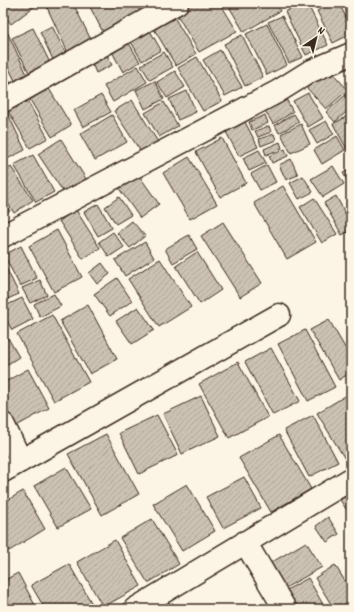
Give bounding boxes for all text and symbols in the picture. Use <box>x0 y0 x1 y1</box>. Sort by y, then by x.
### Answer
north arrow <box>296 18 336 58</box>
text: N <box>314 23 328 40</box>

